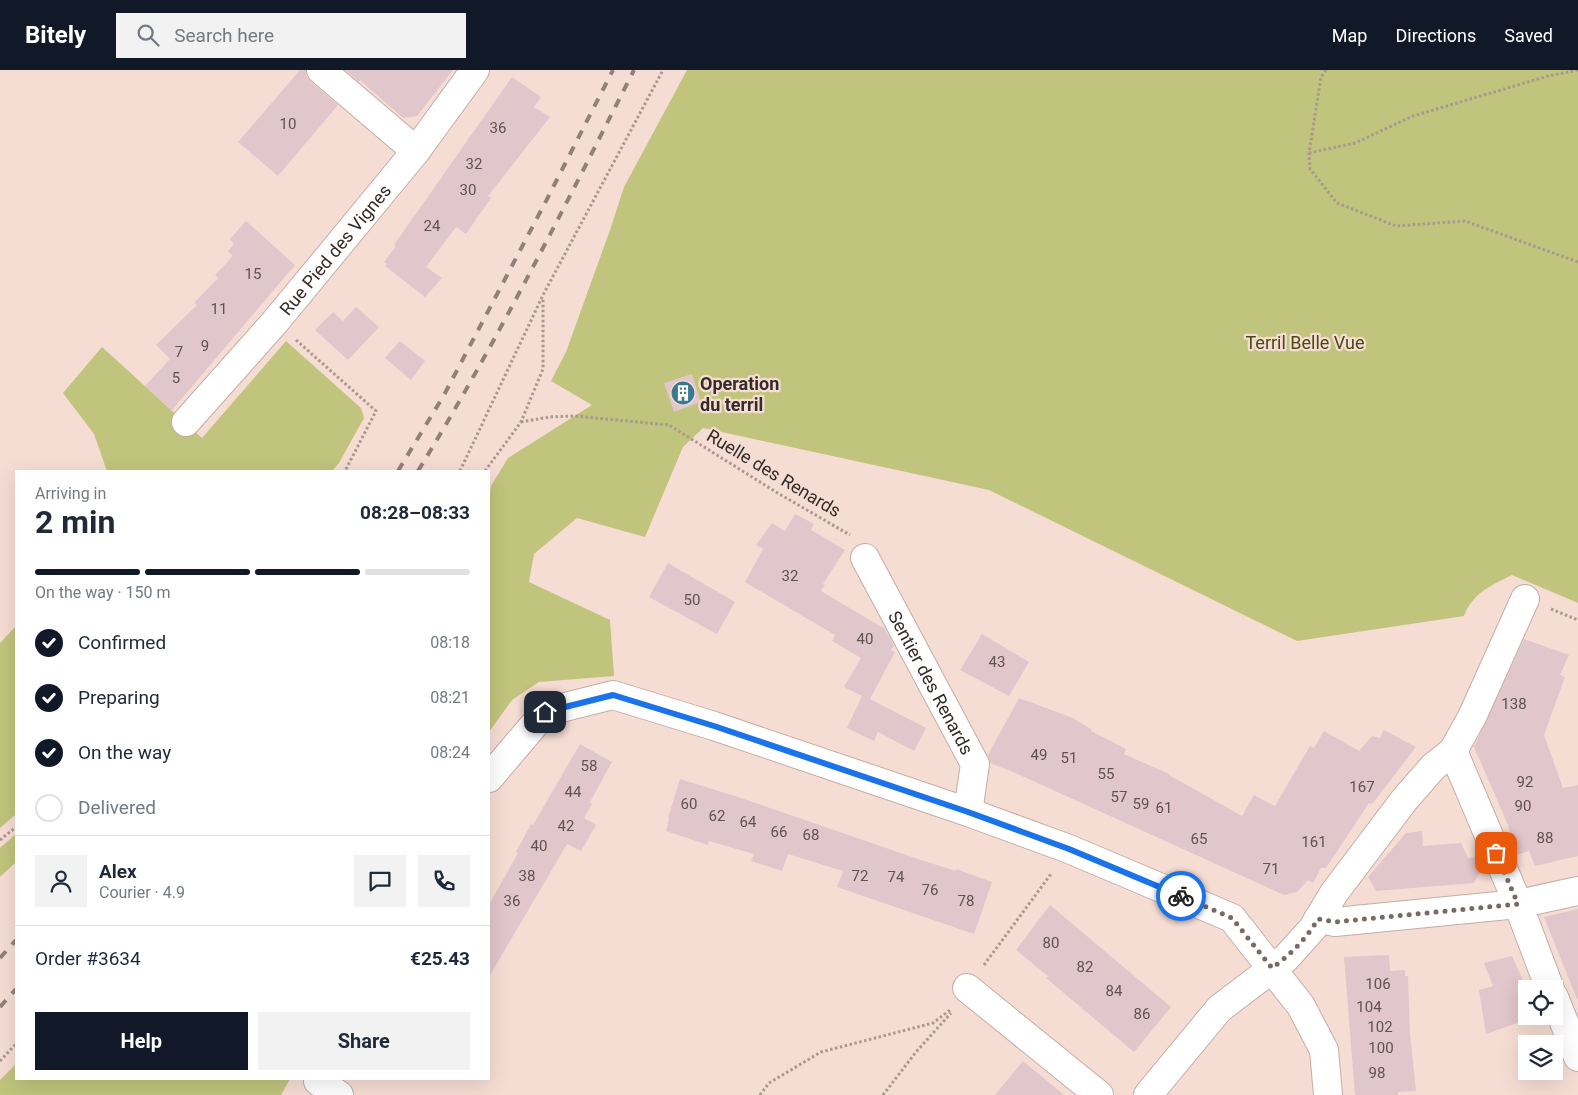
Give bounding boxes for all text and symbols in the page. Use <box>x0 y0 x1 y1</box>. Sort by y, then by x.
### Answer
search box <box>116 13 466 58</box>
text: Bitely <box>25 21 86 49</box>
icon: search <box>134 21 162 49</box>
text: Search here <box>174 24 274 47</box>
text: Map <box>1332 25 1367 46</box>
text: Directions <box>1395 25 1476 46</box>
text: Saved <box>1504 25 1553 46</box>
house number: 10 <box>280 115 296 133</box>
house number: 36 <box>490 119 506 137</box>
house number: 32 <box>466 155 482 173</box>
street label: Rue Pied des Vignes <box>275 180 395 319</box>
house number: 30 <box>460 181 476 199</box>
house number: 24 <box>424 217 441 235</box>
house number: 15 <box>245 265 261 283</box>
house number: 11 <box>211 300 227 318</box>
park label: Terril Belle Vue <box>1245 332 1365 353</box>
house number: 9 <box>201 337 209 355</box>
house number: 7 <box>175 343 183 361</box>
house number: 5 <box>172 369 180 387</box>
place label: Operation du terril <box>700 373 779 415</box>
building icon: Operation du terril <box>670 380 696 406</box>
street label: Ruelle des Renards <box>703 425 845 521</box>
text: Arriving in <box>35 484 106 503</box>
text: 08:28–08:33 <box>360 501 470 524</box>
text: 2 min <box>35 503 115 541</box>
house number: 32 <box>782 567 798 585</box>
text: On the way · 150 m <box>35 583 171 602</box>
house number: 50 <box>684 591 700 609</box>
street label: Sentier des Renards <box>885 607 978 758</box>
icon: check <box>35 629 63 657</box>
house number: 40 <box>857 630 873 648</box>
text: Confirmed <box>78 631 166 654</box>
text: 08:18 <box>430 633 470 652</box>
house number: 43 <box>989 653 1005 671</box>
icon: check <box>35 684 63 712</box>
text: Preparing <box>78 686 160 709</box>
text: 08:21 <box>430 688 470 707</box>
pin <box>524 691 566 733</box>
house number: 138 <box>1501 695 1527 713</box>
icon: home <box>531 698 559 726</box>
icon: check <box>35 739 63 767</box>
text: On the way <box>78 741 171 764</box>
text: 08:24 <box>430 743 470 762</box>
house number: 49 <box>1031 746 1047 764</box>
house number: 51 <box>1061 749 1077 767</box>
house number: 58 <box>581 757 597 775</box>
house number: 55 <box>1098 765 1114 783</box>
house number: 92 <box>1517 773 1533 791</box>
house number: 167 <box>1349 778 1375 796</box>
house number: 44 <box>565 783 582 801</box>
house number: 57 <box>1111 788 1127 806</box>
house number: 60 <box>681 795 697 813</box>
house number: 59 <box>1133 795 1149 813</box>
text: Delivered <box>78 796 156 819</box>
house number: 90 <box>1515 797 1531 815</box>
house number: 61 <box>1156 799 1172 817</box>
house number: 62 <box>709 807 725 825</box>
house number: 64 <box>740 813 757 831</box>
house number: 42 <box>558 817 574 835</box>
house number: 66 <box>771 823 787 841</box>
house number: 68 <box>803 826 819 844</box>
house number: 88 <box>1537 829 1553 847</box>
house number: 65 <box>1191 830 1207 848</box>
pin <box>1475 832 1517 874</box>
house number: 161 <box>1301 833 1327 851</box>
house number: 40 <box>531 837 547 855</box>
icon: bag <box>1482 839 1510 867</box>
button: person <box>35 855 87 907</box>
button: chat <box>354 855 406 907</box>
button: phone <box>418 855 470 907</box>
text: Alex <box>99 860 137 883</box>
house number: 71 <box>1263 860 1279 878</box>
house number: 38 <box>519 867 535 885</box>
house number: 72 <box>852 867 868 885</box>
house number: 74 <box>888 868 905 886</box>
courier <box>1156 871 1206 921</box>
house number: 76 <box>922 881 938 899</box>
icon: bike <box>1167 882 1195 910</box>
text: Courier · 4.9 <box>99 883 185 902</box>
house number: 36 <box>504 892 520 910</box>
house number: 78 <box>958 892 974 910</box>
house number: 80 <box>1043 934 1059 952</box>
text: Order #3634 <box>35 947 141 970</box>
text: €25.43 <box>410 947 470 970</box>
house number: 82 <box>1077 958 1093 976</box>
house number: 106 <box>1365 975 1391 993</box>
map controls <box>1518 980 1563 1080</box>
button: locate <box>1518 980 1563 1025</box>
house number: 84 <box>1106 982 1123 1000</box>
house number: 104 <box>1356 998 1382 1016</box>
house number: 86 <box>1134 1005 1150 1023</box>
button: Help <box>35 1012 248 1070</box>
button: Share <box>258 1012 470 1070</box>
house number: 102 <box>1367 1018 1393 1036</box>
button: layers <box>1518 1035 1563 1080</box>
house number: 100 <box>1368 1039 1394 1057</box>
house number: 98 <box>1369 1064 1385 1082</box>

